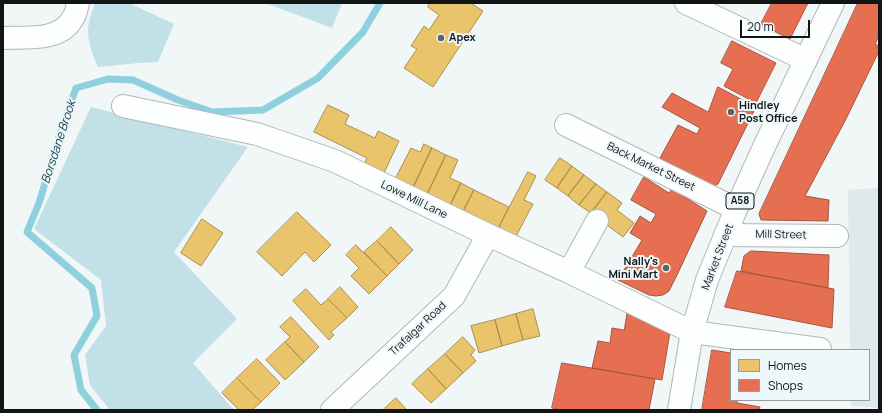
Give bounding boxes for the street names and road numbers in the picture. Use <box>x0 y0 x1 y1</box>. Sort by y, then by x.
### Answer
street label: Back Market Street <box>605 140 697 194</box>
street label: Lowe Mill Lane <box>378 178 450 222</box>
road number: A58 <box>726 193 754 209</box>
street label: Market Street <box>699 222 737 292</box>
street label: Mill Street <box>755 228 807 242</box>
street label: Trafalgar Road <box>387 299 449 359</box>

